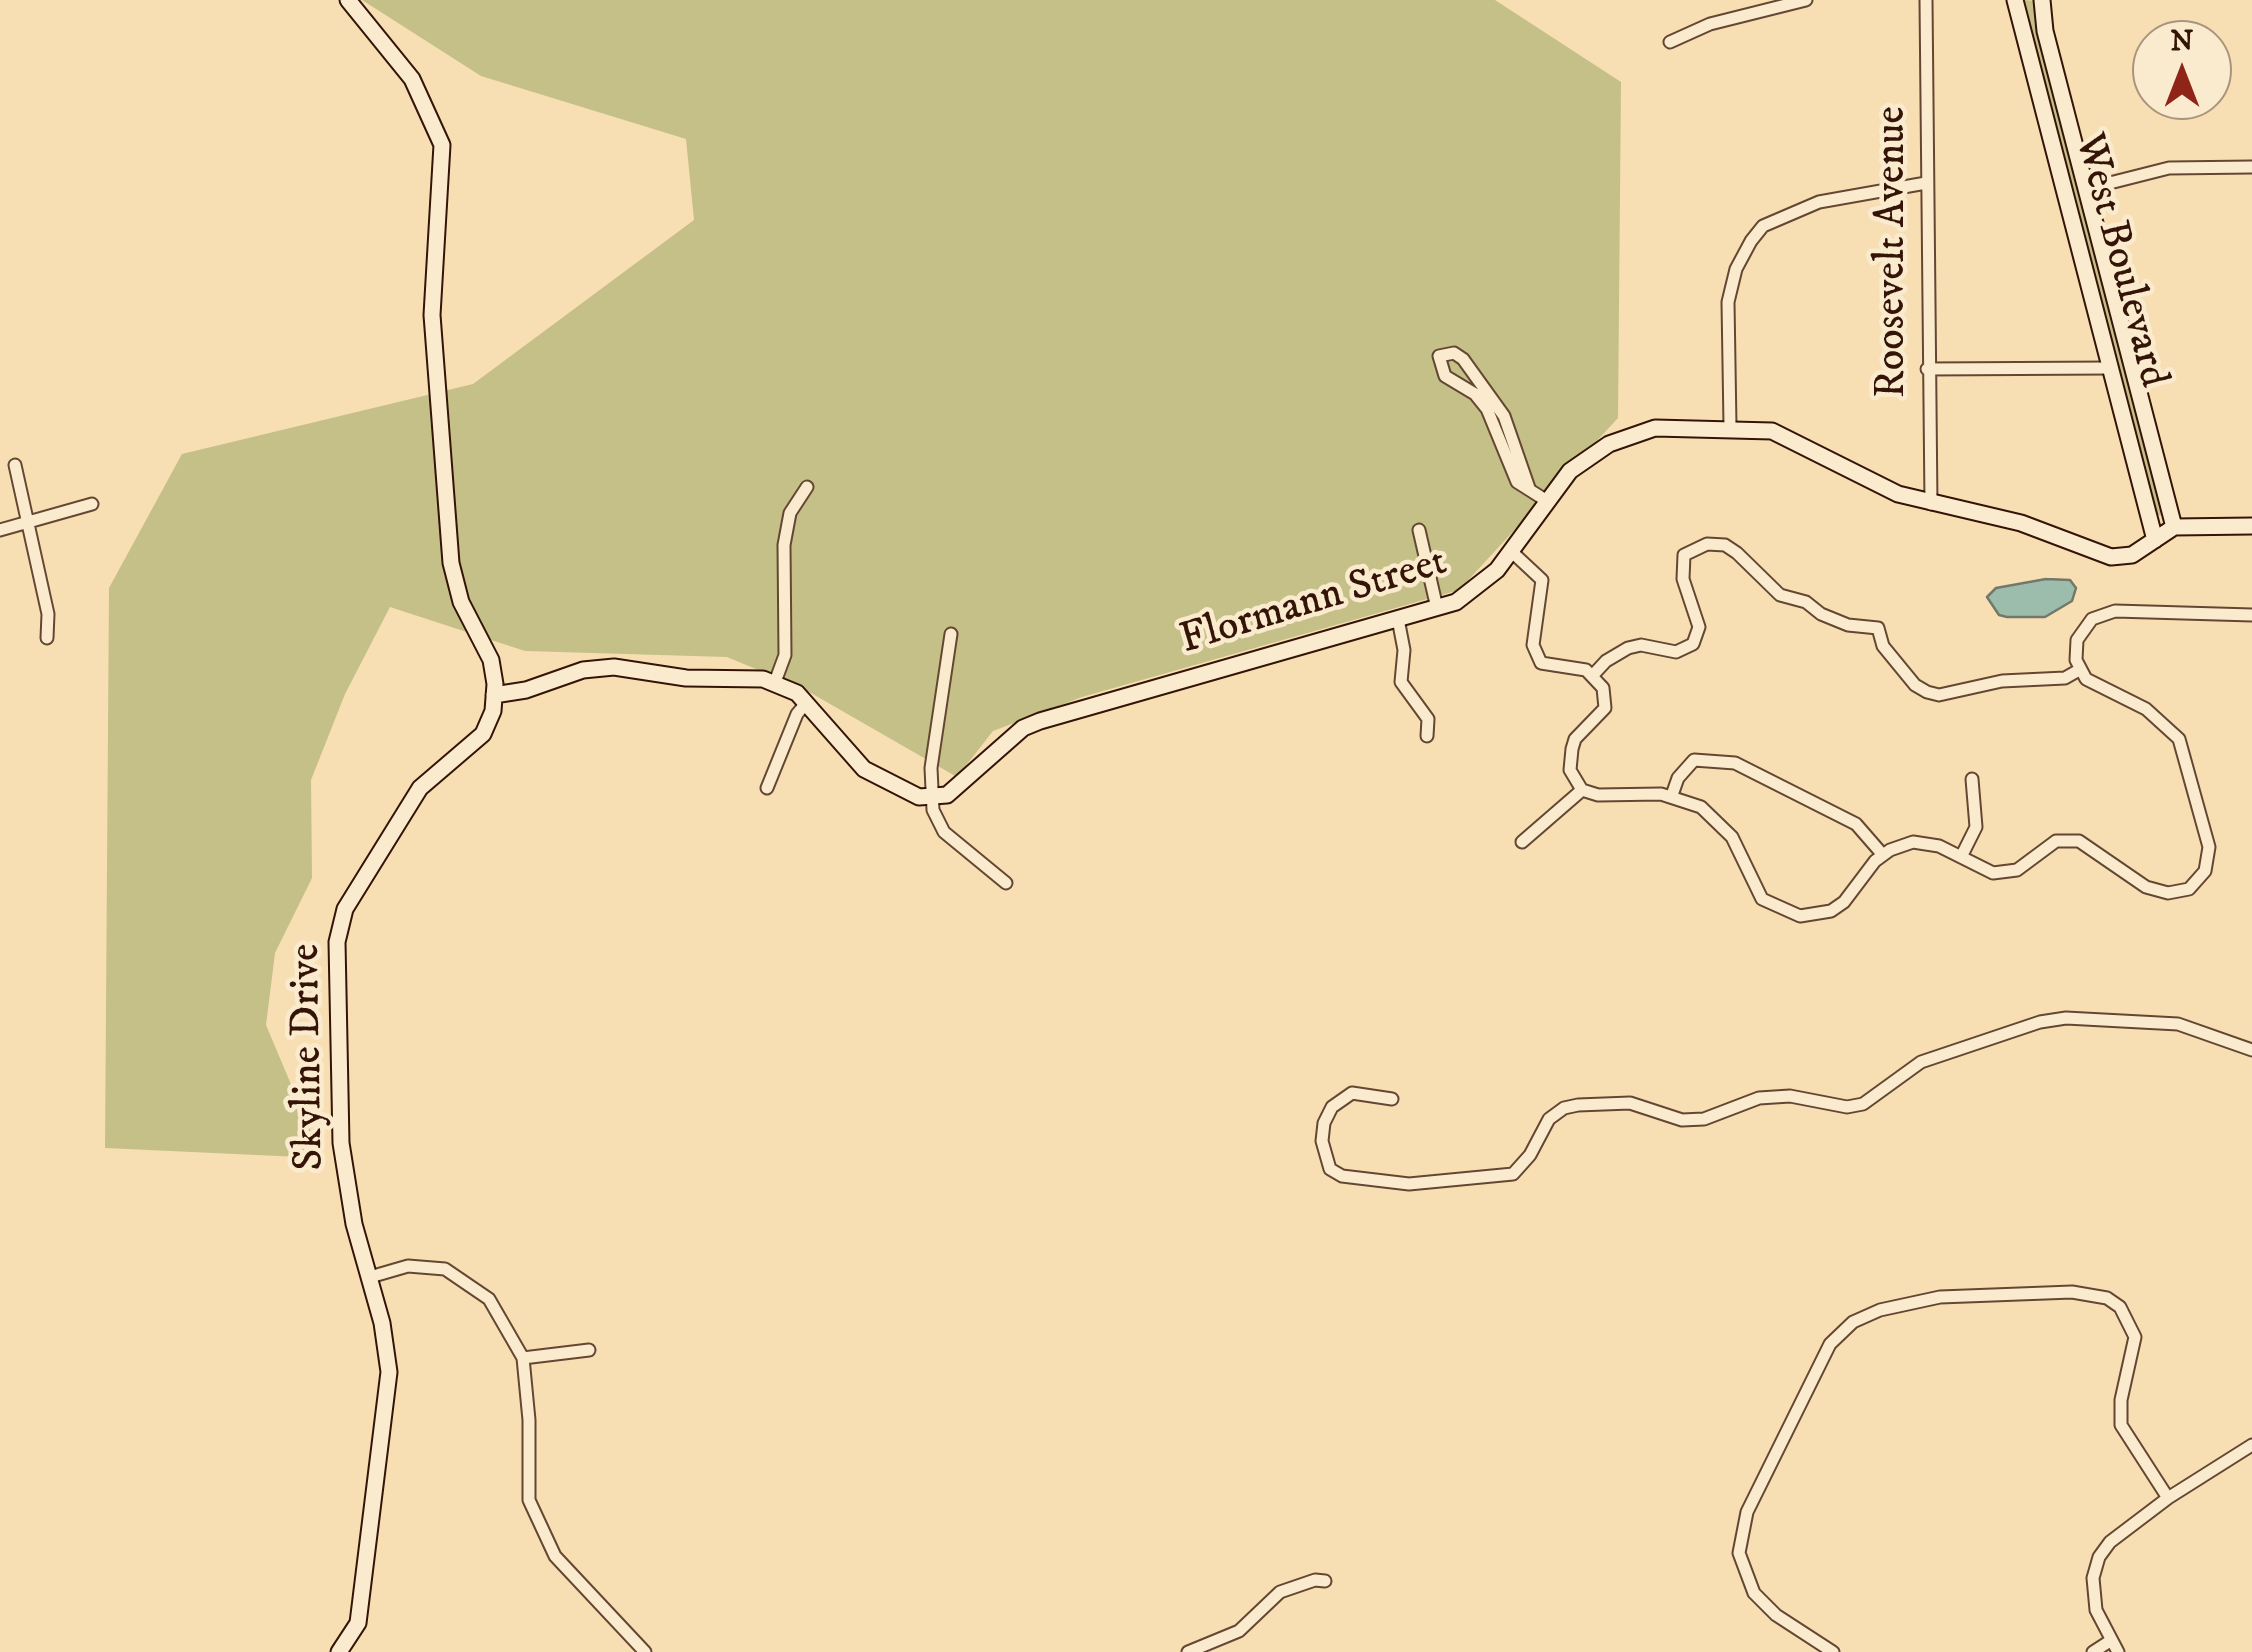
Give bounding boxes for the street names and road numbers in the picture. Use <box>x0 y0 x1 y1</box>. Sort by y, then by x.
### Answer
street label: Roosevelt Avenue <box>1869 106 1919 398</box>
street label: West Boulevard <box>2061 129 2177 393</box>
street label: Flormann Street <box>1175 539 1453 667</box>
street label: Skyline Drive <box>283 943 337 1171</box>

